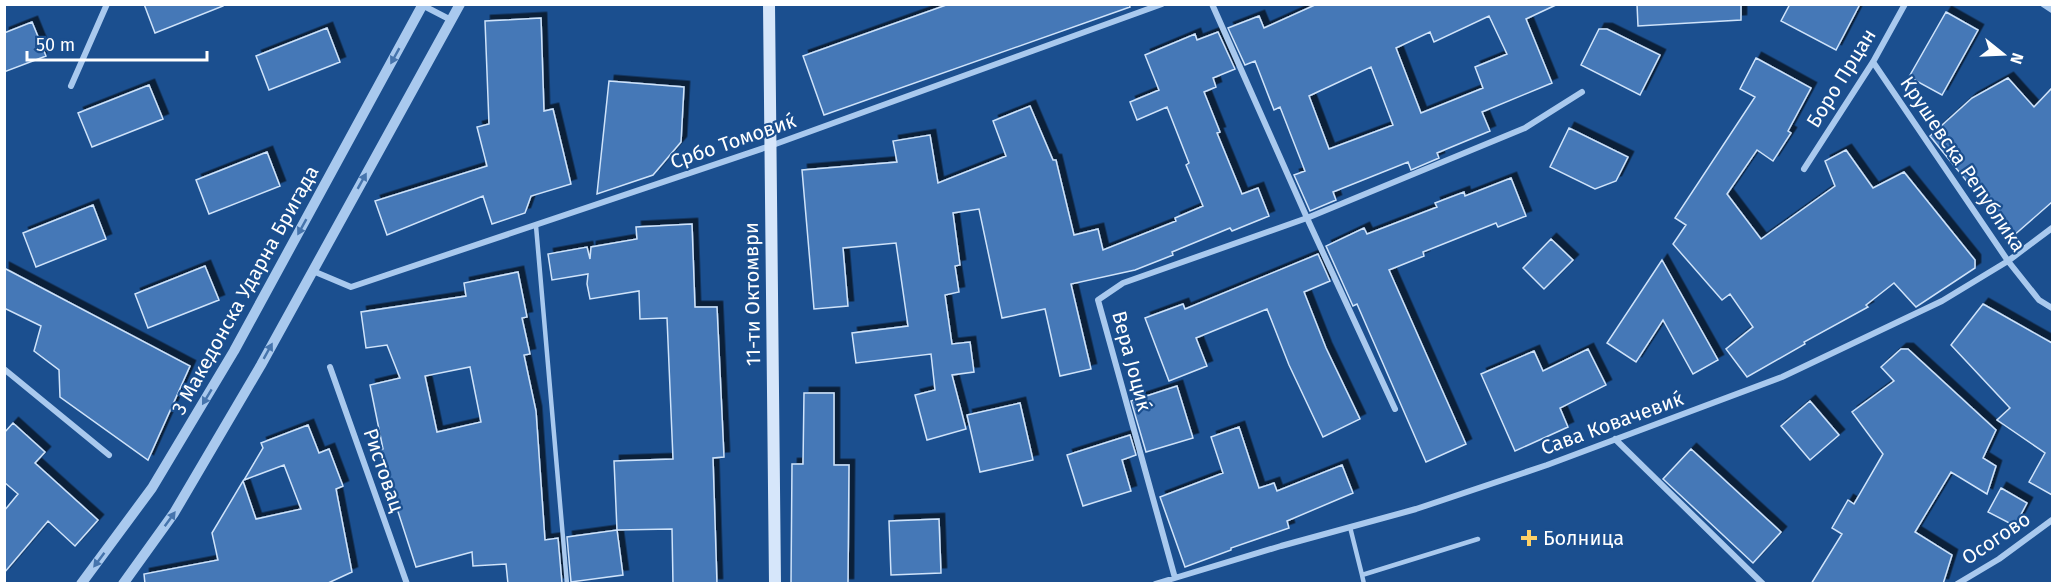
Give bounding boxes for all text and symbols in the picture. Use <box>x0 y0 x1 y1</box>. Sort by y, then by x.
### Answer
scale bar <box>27 24 207 62</box>
street label: Боро Прцан <box>1801 24 1881 132</box>
north arrow <box>1973 24 2033 84</box>
text: 50 m <box>36 34 75 56</box>
one-way arrow <box>390 48 400 65</box>
text: N <box>2006 51 2027 66</box>
street label: Крушевска Република <box>1895 72 2031 256</box>
street label: Србо Томовиќ <box>667 108 800 174</box>
street label: 3 Македонска Ударна Бригада <box>166 161 324 419</box>
one-way arrow <box>357 172 367 189</box>
one-way arrow <box>297 219 307 236</box>
street label: 11-ти Октомври <box>739 222 765 366</box>
street label: Вера Јоциќ <box>1107 308 1157 414</box>
one-way arrow <box>263 342 273 359</box>
street label: Сава Ковачевиќ <box>1537 386 1687 460</box>
one-way arrow <box>201 389 212 405</box>
street label: Ристовац <box>359 425 410 515</box>
street label: Осогово <box>1957 506 2035 570</box>
one-way arrow <box>164 512 176 528</box>
place label: Болница <box>1543 526 1624 550</box>
marker: Болница <box>1520 529 1538 547</box>
one-way arrow <box>93 551 105 567</box>

